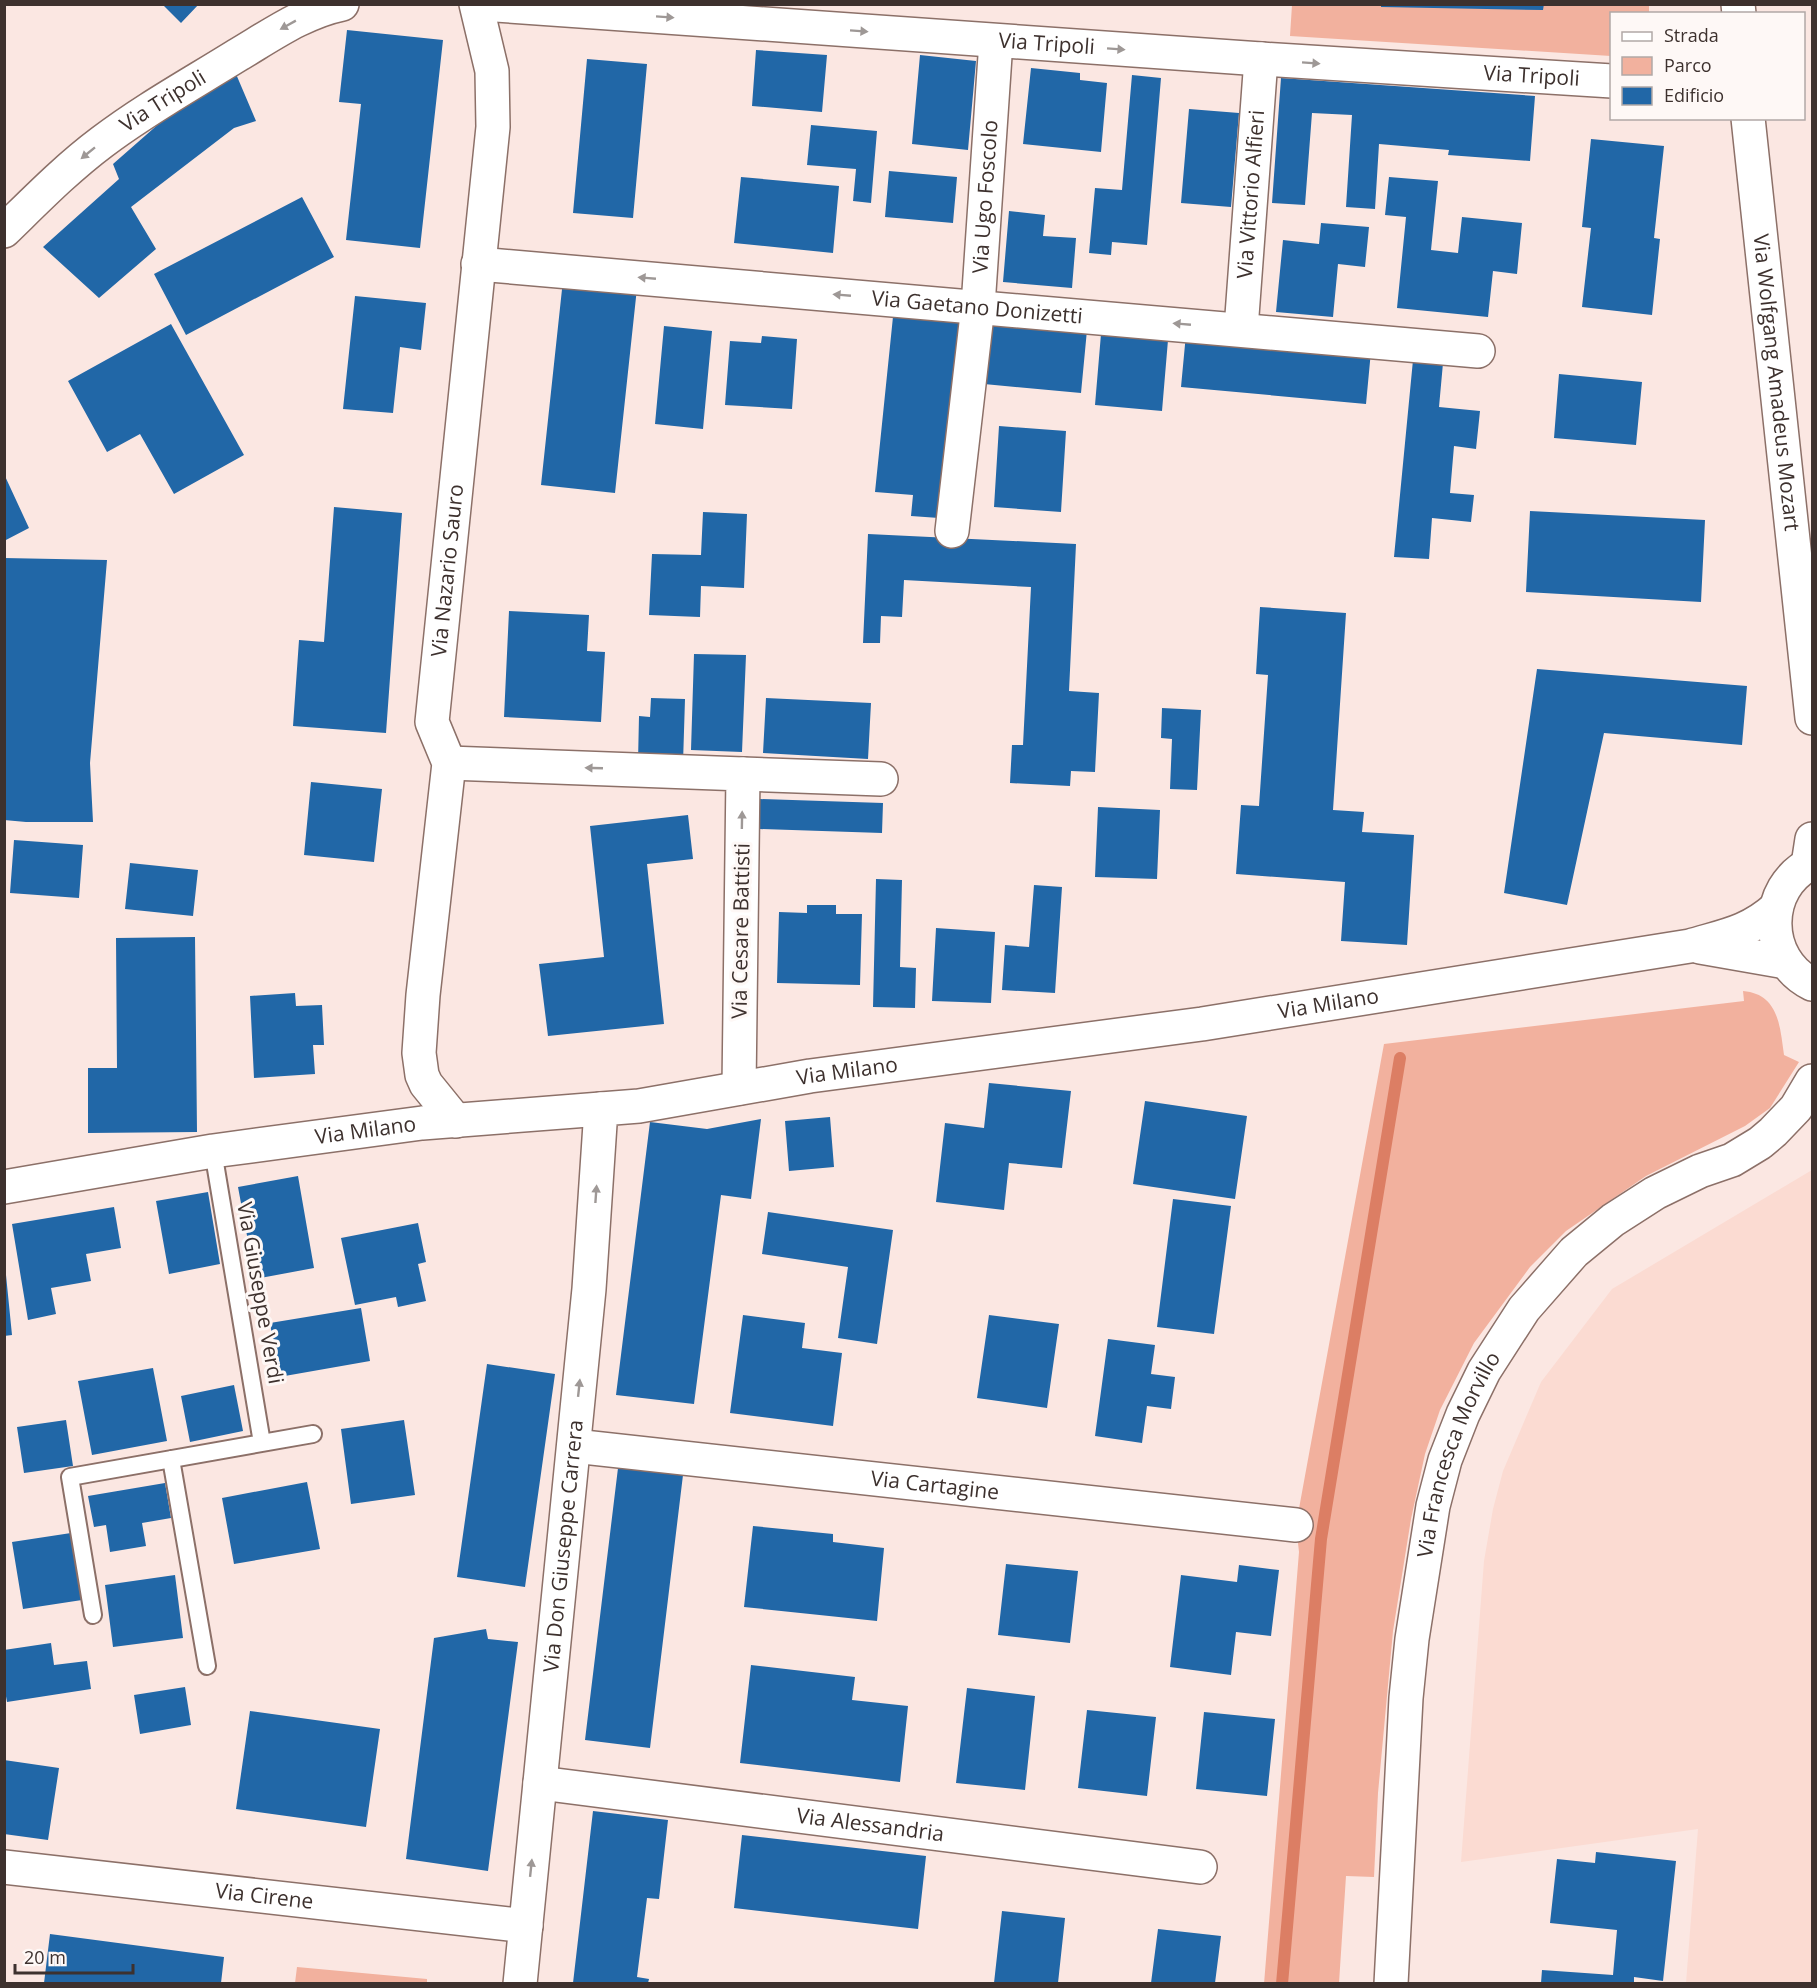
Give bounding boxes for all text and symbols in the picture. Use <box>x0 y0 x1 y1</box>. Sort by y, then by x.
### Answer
one-way arrow <box>655 12 674 22</box>
legend <box>1610 12 1805 120</box>
one-way arrow <box>279 20 296 30</box>
text: Strada <box>1664 23 1719 47</box>
one-way arrow <box>850 26 869 35</box>
street label: Via Tripoli <box>998 26 1096 60</box>
one-way arrow <box>1107 45 1126 54</box>
text: Parco <box>1664 53 1712 77</box>
one-way arrow <box>1302 58 1321 67</box>
street label: Via Tripoli <box>1483 58 1581 92</box>
street label: Via Tripoli <box>114 63 211 138</box>
text: Edificio <box>1664 83 1724 107</box>
street label: Via Vittorio Alfieri <box>1230 109 1270 280</box>
street label: Via Ugo Foscolo <box>965 119 1004 274</box>
one-way arrow <box>80 146 96 159</box>
street label: Via Wolfgang Amadeus Mozart <box>1747 232 1807 532</box>
one-way arrow <box>638 273 657 283</box>
street label: Via Gaetano Donizetti <box>870 283 1084 330</box>
one-way arrow <box>832 290 851 299</box>
one-way arrow <box>1173 319 1192 329</box>
street label: Via Nazario Sauro <box>424 483 469 658</box>
one-way arrow <box>584 764 603 773</box>
one-way arrow <box>737 810 747 829</box>
street label: Via Cesare Battisti <box>724 843 756 1019</box>
street label: Via Milano <box>1276 981 1381 1025</box>
street label: Via Milano <box>794 1050 899 1091</box>
street label: Via Milano <box>313 1109 418 1150</box>
one-way arrow <box>591 1184 600 1203</box>
street label: Via Giuseppe Verdi <box>231 1200 291 1386</box>
street label: Via Francesca Morvillo <box>1410 1346 1506 1559</box>
one-way arrow <box>574 1379 584 1398</box>
street label: Via Don Giuseppe Carrera <box>536 1418 589 1674</box>
street label: Via Cartagine <box>869 1464 1001 1505</box>
street label: Via Alessandria <box>795 1801 946 1847</box>
one-way arrow <box>526 1858 536 1877</box>
street label: Via Cirene <box>214 1876 315 1915</box>
scale bar <box>15 1937 134 1975</box>
text: 20 m <box>24 1945 66 1969</box>

